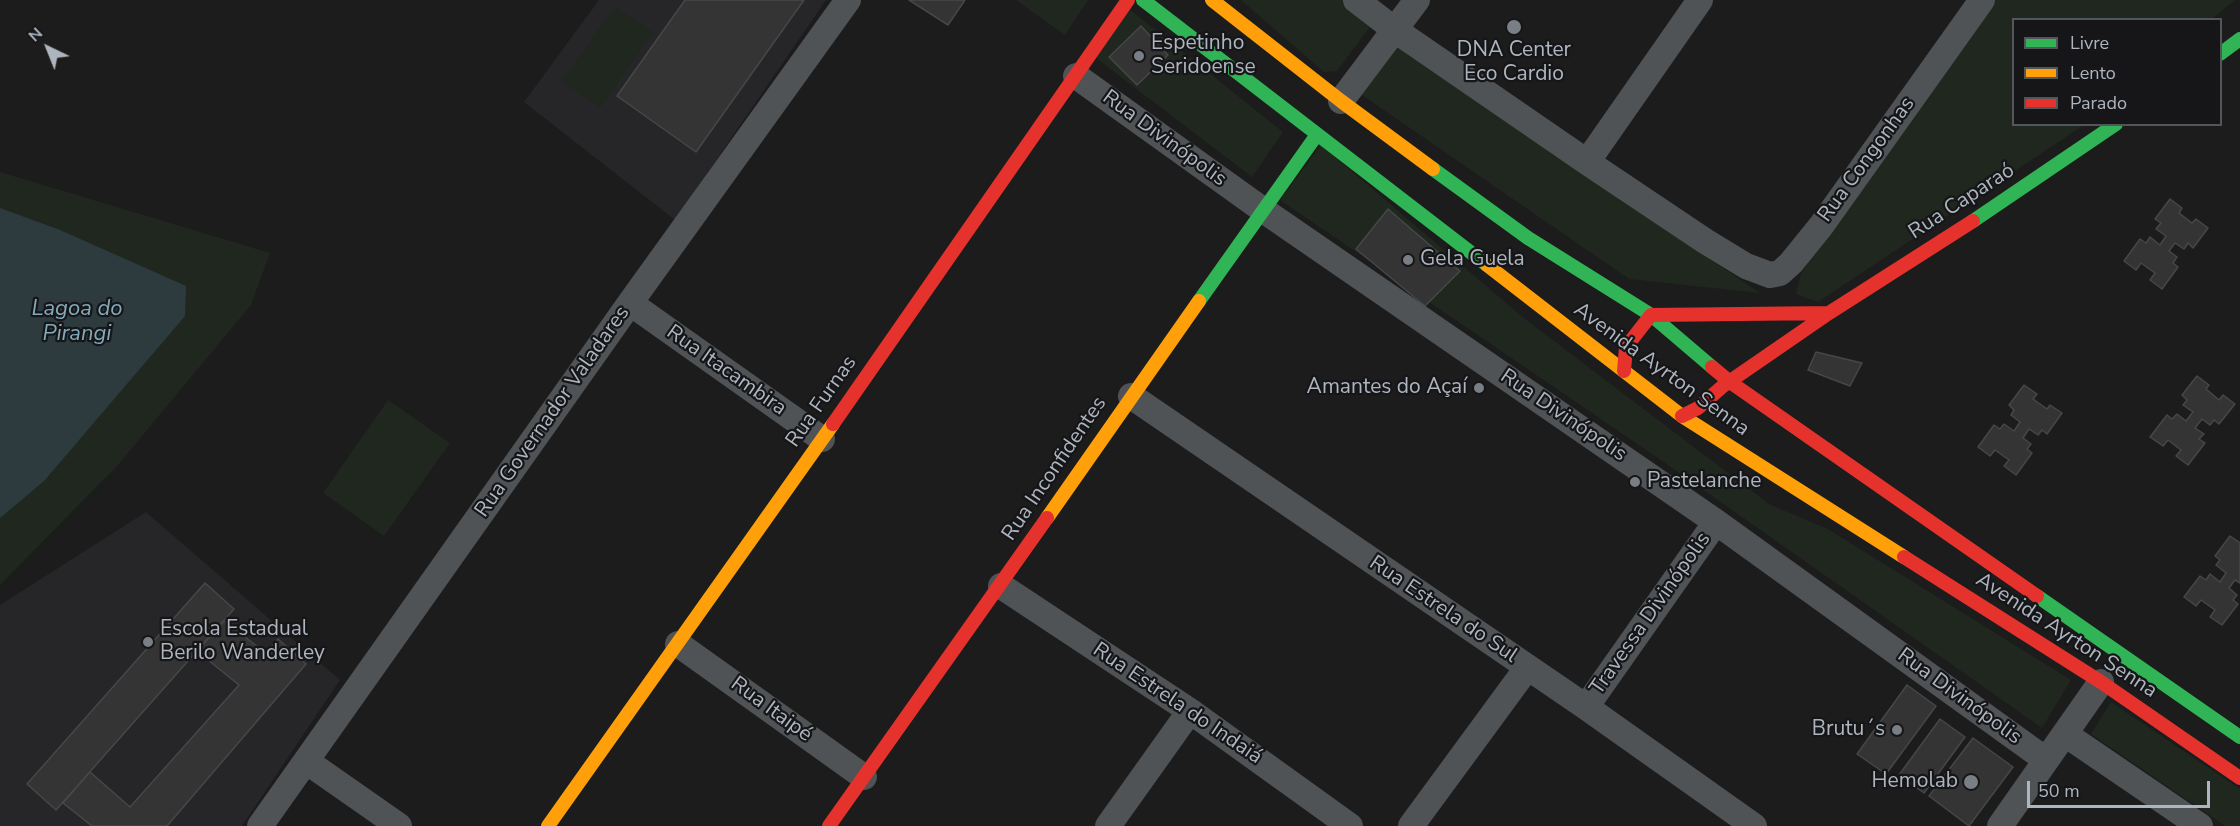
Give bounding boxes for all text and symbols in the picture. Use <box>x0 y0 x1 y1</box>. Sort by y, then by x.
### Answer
north arrow <box>18 18 78 78</box>
marker: DNA Center Eco Cardio <box>1505 18 1523 36</box>
legend <box>2012 18 2222 126</box>
text: N <box>24 23 48 47</box>
place label: Espetinho Seridoense <box>1151 31 1256 81</box>
text: Livre <box>2070 31 2109 55</box>
place label: DNA Center Eco Cardio <box>1457 38 1571 88</box>
marker: Espetinho Seridoense <box>1132 49 1146 63</box>
text: Lento <box>2070 61 2116 85</box>
street label: Rua Divinópolis <box>1097 86 1231 192</box>
text: Parado <box>2070 91 2127 115</box>
street label: Rua Congonhas <box>1813 93 1921 227</box>
street label: Rua Caparaó <box>1904 159 2020 245</box>
place label: Gela Guela <box>1420 247 1525 273</box>
marker: Gela Guela <box>1401 253 1415 267</box>
water label: Lagoa do Pirangi <box>31 297 123 348</box>
street label: Avenida Ayrton Senna <box>1568 298 1754 442</box>
street label: Rua Governador Valadares <box>470 302 636 522</box>
street label: Rua Itacambira <box>661 320 791 422</box>
street label: Rua Furnas <box>781 351 863 453</box>
street label: Rua Divinópolis <box>1495 364 1631 468</box>
place label: Amantes do Açaí <box>1307 375 1467 401</box>
marker: Amantes do Açaí <box>1472 381 1486 395</box>
street label: Rua Inconfidentes <box>997 392 1113 546</box>
place label: Pastelanche <box>1647 469 1761 495</box>
marker: Pastelanche <box>1628 475 1642 489</box>
street label: Travessa Divinópolis <box>1585 528 1717 700</box>
street label: Rua Estrela do Sul <box>1364 551 1522 669</box>
street label: Avenida Ayrton Senna <box>1971 568 2161 704</box>
place label: Escola Estadual Berilo Wanderley <box>160 617 325 667</box>
marker: Escola Estadual Berilo Wanderley <box>141 635 155 649</box>
street label: Rua Estrela do Indaiá <box>1087 638 1267 770</box>
street label: Rua Divinópolis <box>1892 644 2026 750</box>
street label: Rua Itaipé <box>725 672 817 748</box>
place label: Brutu´s <box>1812 717 1885 743</box>
marker: Brutu´s <box>1890 723 1904 737</box>
place label: Hemolab <box>1872 769 1958 795</box>
scale bar <box>2030 769 2213 807</box>
marker: Hemolab <box>1962 773 1980 791</box>
text: 50 m <box>2038 779 2080 803</box>

